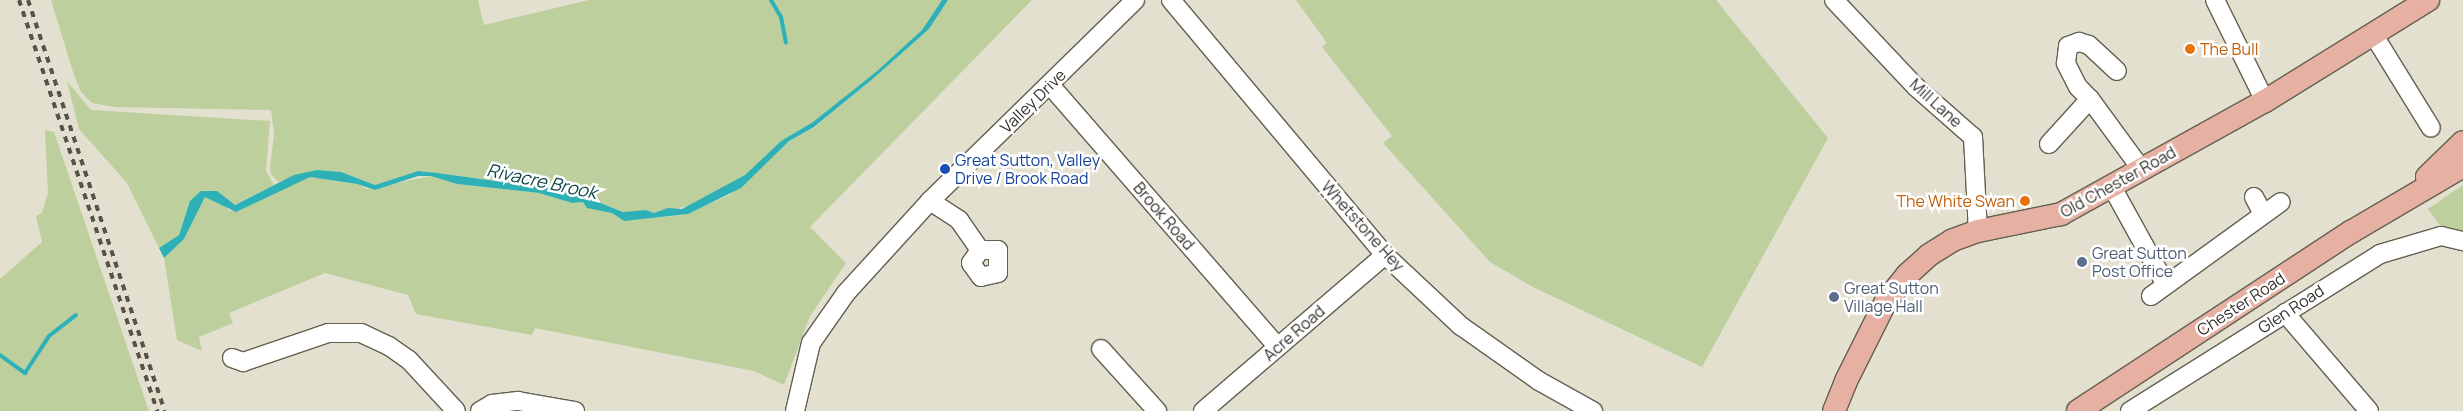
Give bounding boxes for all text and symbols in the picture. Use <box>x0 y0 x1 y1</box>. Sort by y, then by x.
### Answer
place label: The Bull <box>2200 39 2258 59</box>
marker: The Bull <box>2184 43 2196 55</box>
street label: Valley Drive <box>996 65 1070 137</box>
street label: Mill Lane <box>1906 75 1966 131</box>
street label: Old Chester Road <box>2057 142 2179 222</box>
place label: Great Sutton, Valley Drive / Brook Road <box>955 150 1100 188</box>
water label: Rivacre Brook <box>485 159 599 203</box>
marker: Great Sutton, Valley Drive / Brook Road <box>939 163 951 175</box>
street label: Whetstone Hey <box>1317 177 1409 275</box>
street label: Brook Road <box>1129 178 1199 254</box>
place label: The White Swan <box>1896 191 2015 211</box>
marker: The White Swan <box>2019 195 2031 207</box>
place label: Great Sutton Post Office <box>2092 243 2187 281</box>
marker: Great Sutton Post Office <box>2076 256 2088 268</box>
street label: Chester Road <box>2193 268 2289 340</box>
place label: Great Sutton Village Hall <box>1844 278 1939 316</box>
street label: Glen Road <box>2254 281 2328 337</box>
marker: Great Sutton Village Hall <box>1828 291 1840 303</box>
street label: Acre Road <box>1259 301 1329 365</box>

